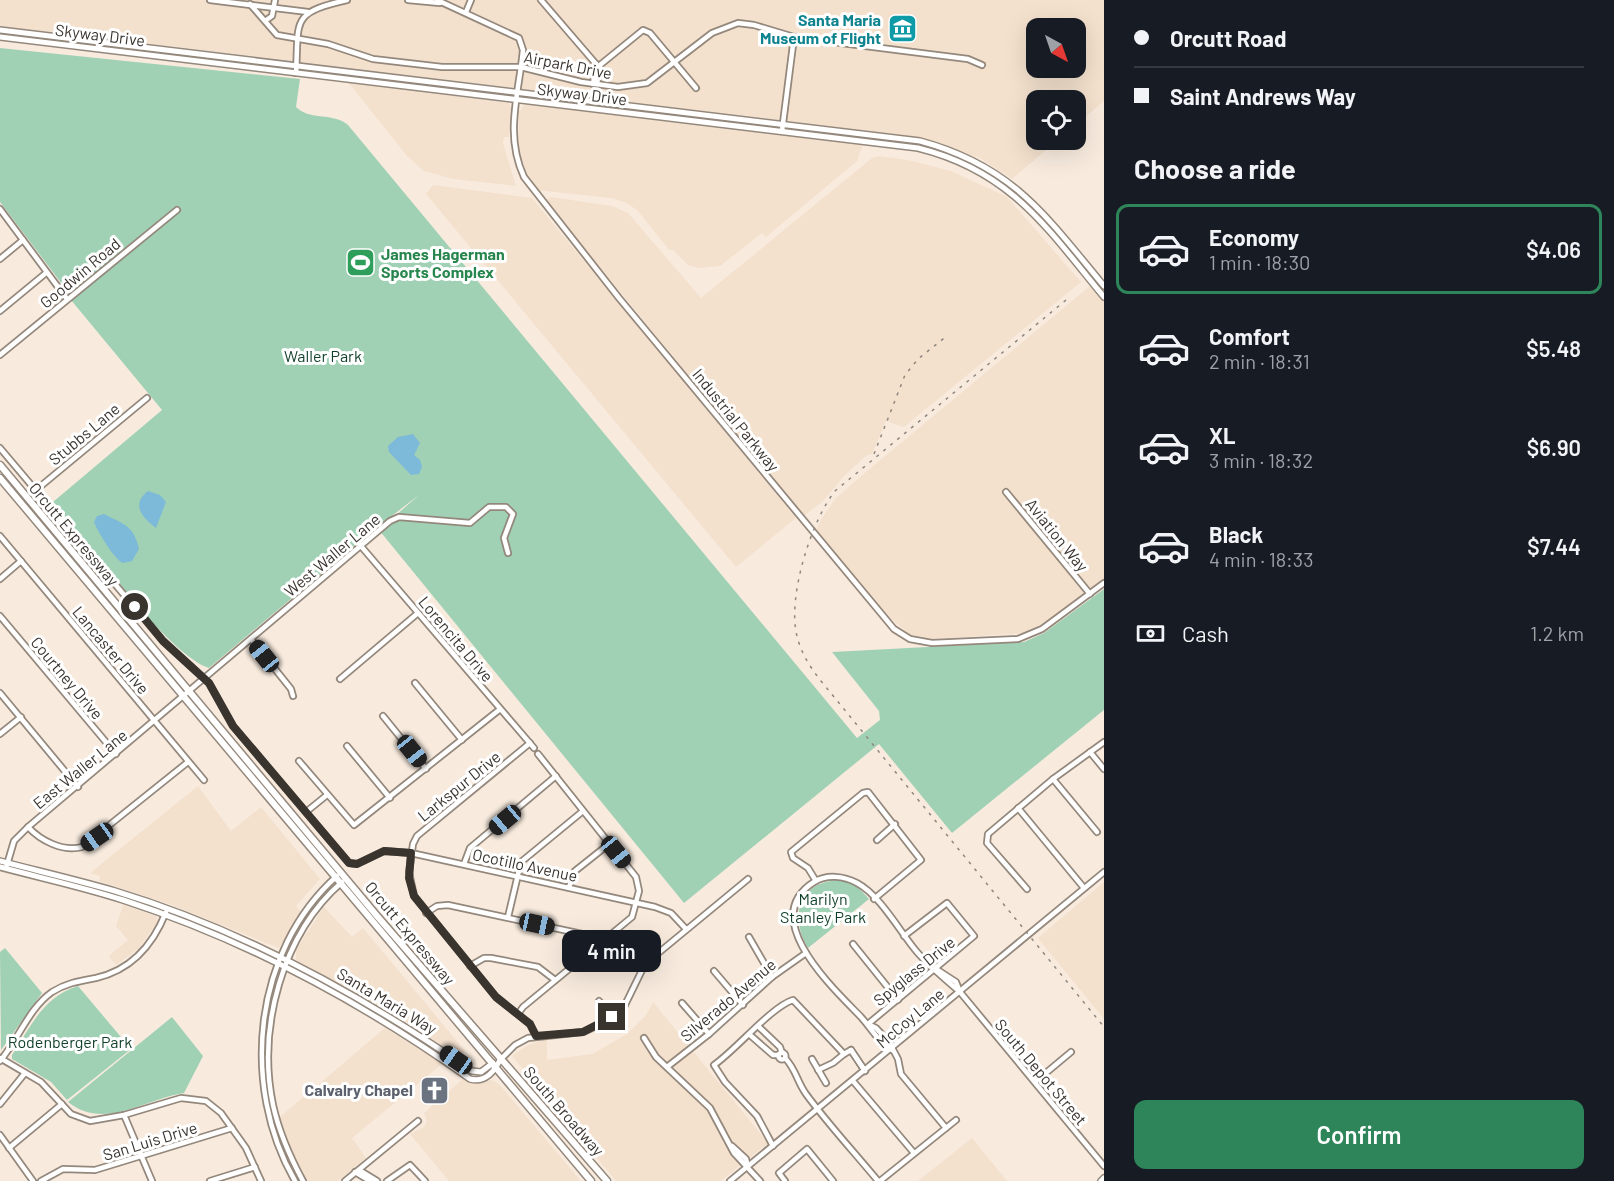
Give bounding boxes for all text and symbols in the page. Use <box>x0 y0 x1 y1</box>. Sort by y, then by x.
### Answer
place label: Santa Maria Museum of Flight <box>760 10 881 47</box>
museum icon: Santa Maria Museum of Flight <box>886 13 918 45</box>
north arrow <box>1026 18 1086 78</box>
map controls <box>1026 18 1086 150</box>
street label: Skyway Drive <box>54 20 146 49</box>
text: Orcutt Road <box>1170 25 1286 51</box>
street label: Airpark Drive <box>522 47 614 82</box>
street label: Skyway Drive <box>536 79 628 108</box>
text: Saint Andrews Way <box>1170 83 1356 109</box>
button: locate <box>1026 90 1086 150</box>
text: Choose a ride <box>1134 152 1296 184</box>
icon: car <box>1137 222 1191 276</box>
text: Economy <box>1209 224 1299 250</box>
street label: Goodwin Road <box>36 234 124 312</box>
text: $4.06 <box>1526 236 1581 262</box>
place label: James Hagerman Sports Complex <box>381 244 505 281</box>
sports icon: James Hagerman Sports Complex <box>344 247 376 279</box>
text: 1 min · 18:30 <box>1209 250 1310 274</box>
icon: car <box>1137 321 1191 375</box>
text: Comfort <box>1209 323 1290 349</box>
text: $5.48 <box>1526 335 1581 361</box>
park label: Waller Park <box>284 346 362 365</box>
text: 2 min · 18:31 <box>1209 349 1310 373</box>
street label: Industrial Parkway <box>689 364 784 475</box>
street label: Stubbs Lane <box>44 399 123 469</box>
icon: car <box>1137 420 1191 474</box>
text: XL <box>1209 422 1235 448</box>
text: $6.90 <box>1527 434 1581 460</box>
text: 3 min · 18:32 <box>1209 448 1313 472</box>
street label: Orcutt Expressway <box>26 478 124 590</box>
street label: Aviation Way <box>1022 494 1093 575</box>
street label: West Waller Lane <box>280 509 383 600</box>
icon: car <box>1137 519 1191 573</box>
text: Black <box>1209 521 1263 547</box>
text: $7.44 <box>1527 533 1581 559</box>
text: 4 min · 18:33 <box>1209 547 1313 571</box>
street label: Lorencita Drive <box>415 592 498 685</box>
route start <box>121 593 148 620</box>
street label: Lancaster Drive <box>69 602 154 697</box>
icon: cash <box>1134 617 1167 650</box>
text: Cash <box>1182 620 1229 646</box>
text: 1.2 km <box>1530 621 1584 645</box>
street label: Courtney Drive <box>27 633 107 723</box>
car <box>246 636 282 676</box>
street label: East Waller Lane <box>29 725 130 812</box>
car <box>394 731 430 771</box>
street label: Larkspur Drive <box>414 747 504 825</box>
car <box>485 802 525 838</box>
car <box>77 819 117 855</box>
car <box>598 832 634 872</box>
street label: Ocotillo Avenue <box>471 844 579 885</box>
street label: Orcutt Expressway <box>362 877 460 989</box>
park label: Marilyn Stanley Park <box>780 889 866 926</box>
car <box>518 911 556 937</box>
callout: 4 min <box>562 930 662 972</box>
street label: Spyglass Drive <box>869 932 958 1009</box>
text: 4 min <box>587 939 636 963</box>
street label: Silverado Avenue <box>676 954 779 1045</box>
street label: Santa Maria Way <box>334 963 441 1038</box>
street label: McCoy Lane <box>872 984 947 1051</box>
route end <box>598 1003 625 1030</box>
street label: South Depot Street <box>991 1015 1091 1129</box>
park label: Rodenberger Park <box>8 1032 132 1051</box>
car <box>436 1042 476 1078</box>
street label: South Broadway <box>520 1062 609 1160</box>
church icon: Calvalry Chapel <box>418 1074 450 1106</box>
place label: Calvalry Chapel <box>305 1080 413 1099</box>
button: Confirm <box>1134 1100 1584 1169</box>
street label: San Luis Drive <box>100 1117 199 1164</box>

